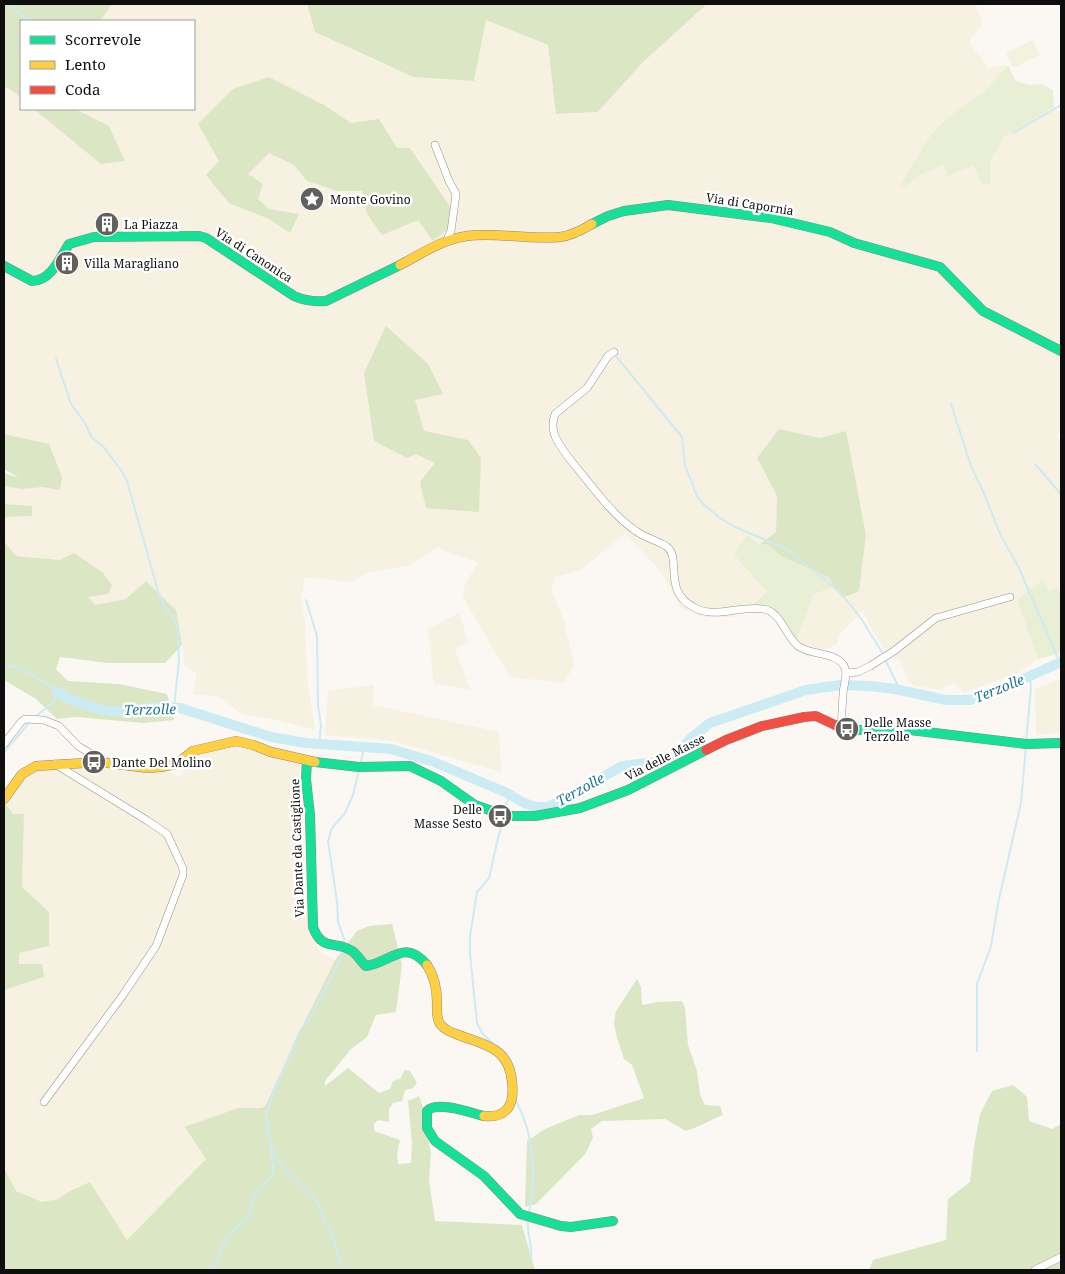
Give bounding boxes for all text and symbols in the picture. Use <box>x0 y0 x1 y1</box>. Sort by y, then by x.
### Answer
legend <box>20 20 195 110</box>
text: Scorrevole <box>65 29 141 49</box>
text: Lento <box>65 54 106 74</box>
text: Coda <box>65 79 101 99</box>
place icon: Monte Govino <box>299 186 325 212</box>
street label: Via di Capornia <box>705 189 795 219</box>
place label: Monte Govino <box>330 191 411 208</box>
building icon: La Piazza <box>94 211 120 237</box>
place label: La Piazza <box>124 216 178 233</box>
street label: Via di Canonica <box>212 224 296 287</box>
building icon: Villa Maragliano <box>54 250 80 276</box>
place label: Villa Maragliano <box>84 255 179 272</box>
water label: Terzolle <box>971 669 1027 707</box>
water label: Terzolle <box>124 699 176 719</box>
place label: Delle Masse Terzolle <box>864 714 931 745</box>
bus stop icon: Delle Masse Terzolle <box>834 716 860 742</box>
street label: Via delle Masse <box>622 729 708 785</box>
bus stop icon: Dante Del Molino <box>81 749 107 775</box>
place label: Dante Del Molino <box>112 754 211 771</box>
water label: Terzolle <box>553 768 608 810</box>
street label: Via Dante da Castiglione <box>286 778 308 918</box>
place label: Delle Masse Sesto <box>414 801 482 832</box>
bus stop icon: Delle Masse Sesto <box>487 803 513 829</box>

